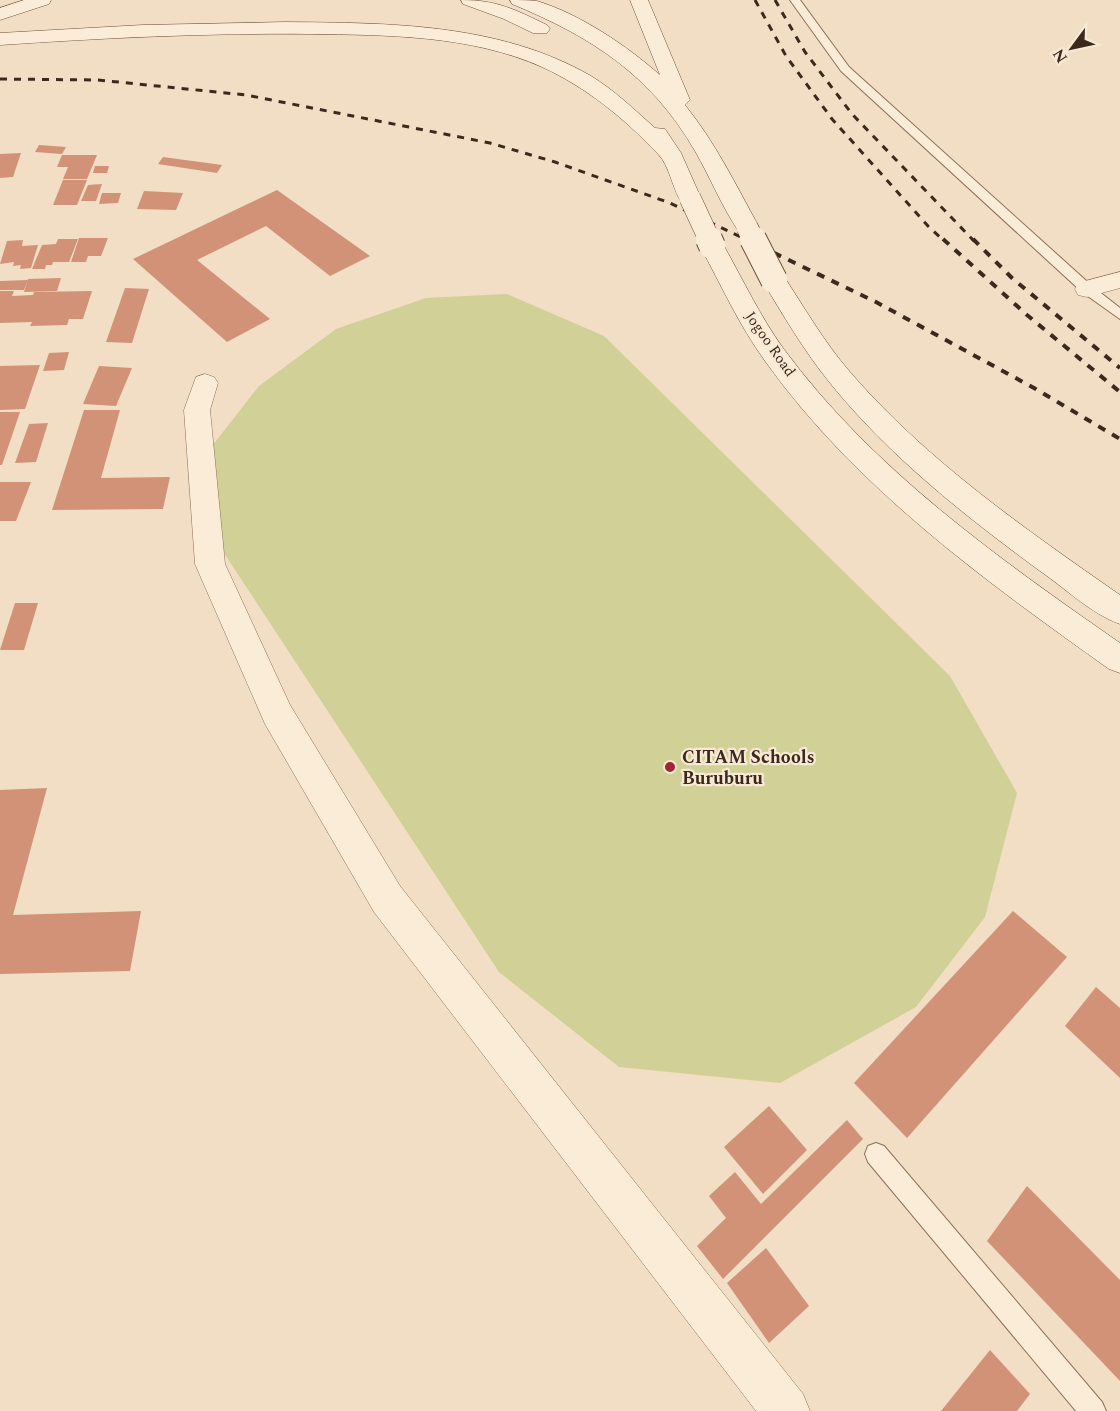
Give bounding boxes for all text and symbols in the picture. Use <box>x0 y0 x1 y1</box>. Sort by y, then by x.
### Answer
north arrow <box>1042 18 1102 78</box>
text: N <box>1047 44 1074 68</box>
street label: Jogoo Road <box>739 306 801 382</box>
place label: CITAM Schools Buruburu <box>682 744 815 792</box>
marker: CITAM Schools Buruburu <box>663 760 677 774</box>

